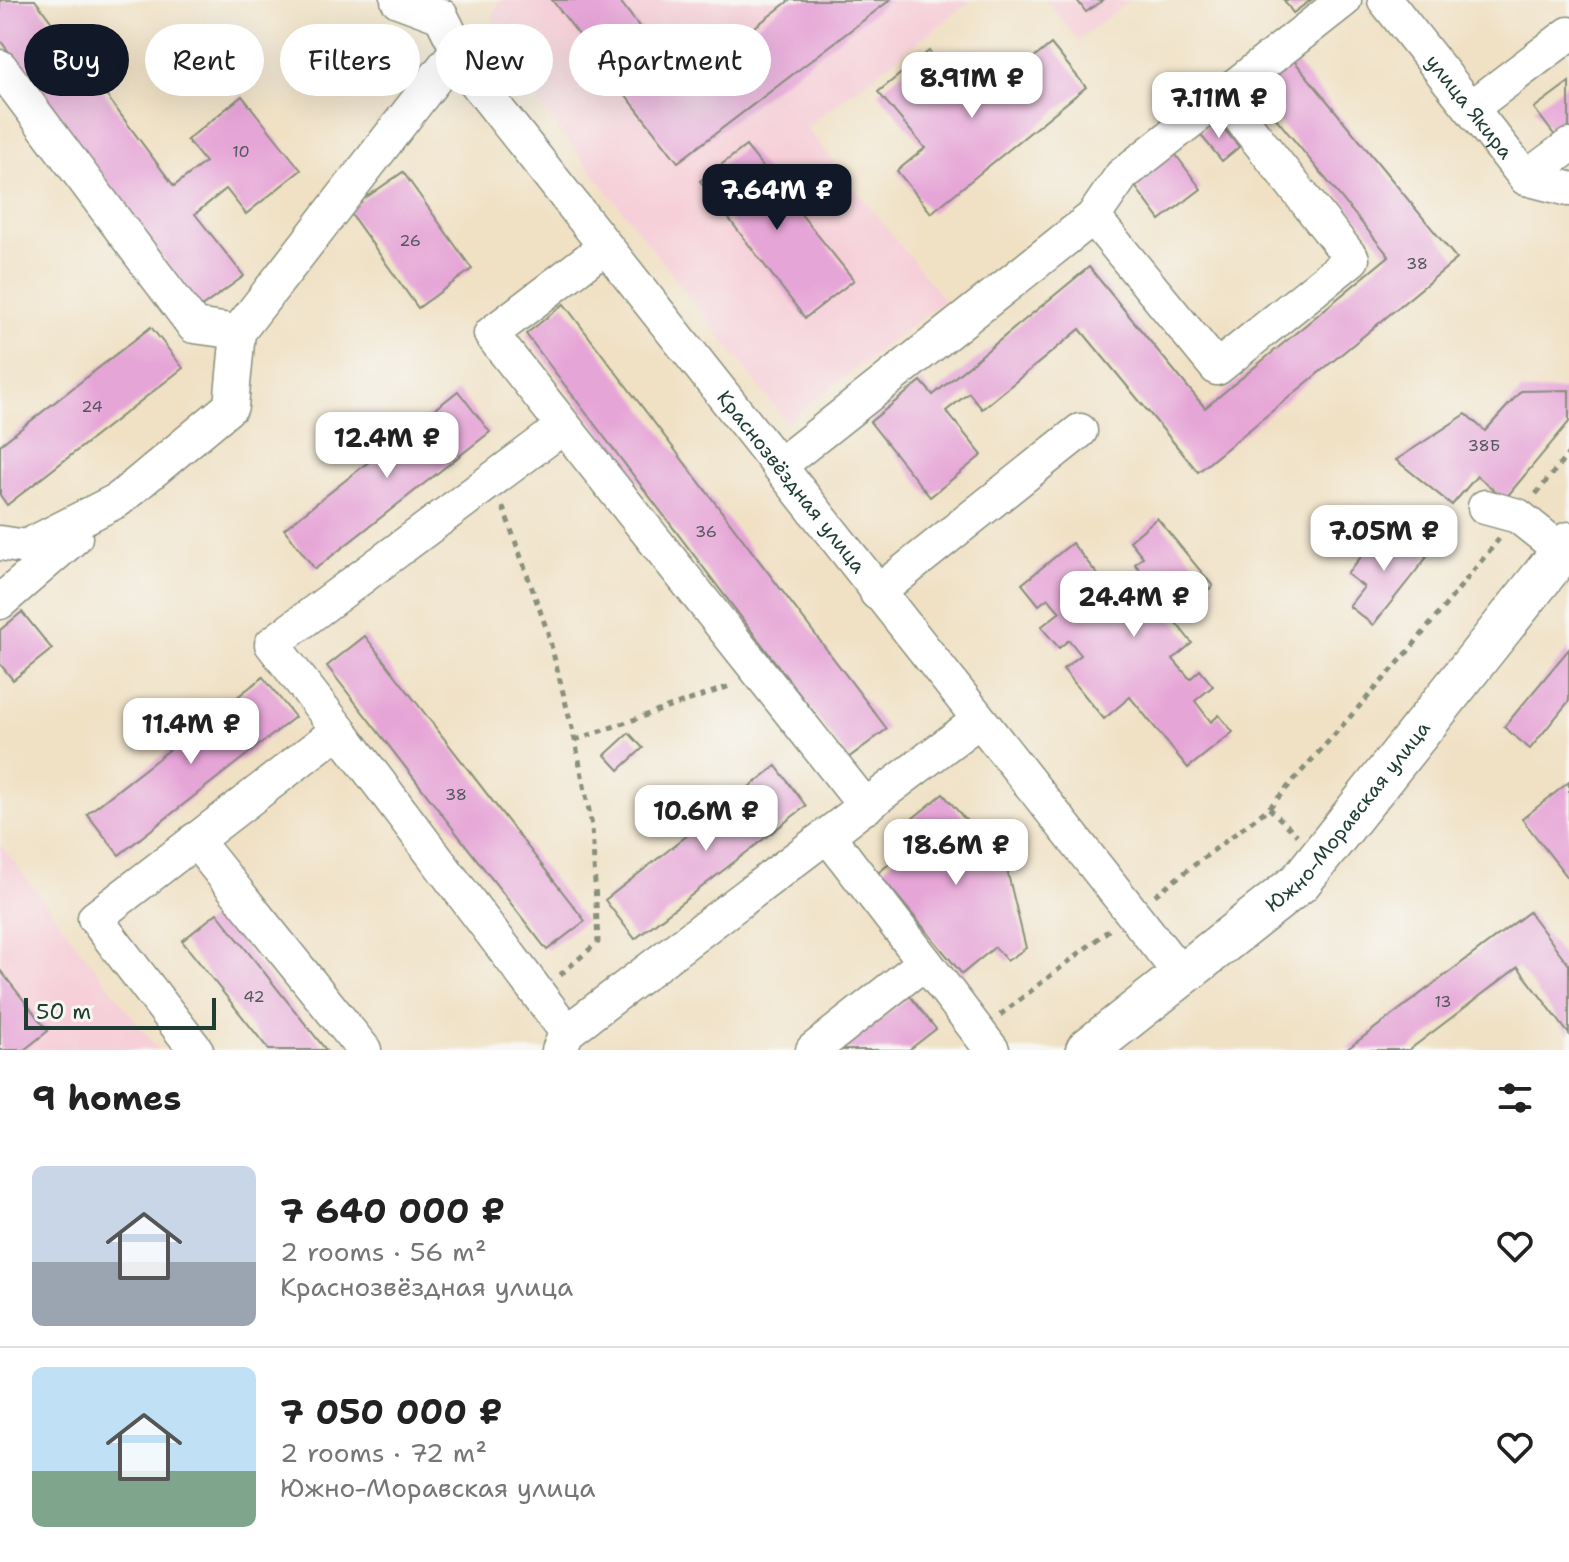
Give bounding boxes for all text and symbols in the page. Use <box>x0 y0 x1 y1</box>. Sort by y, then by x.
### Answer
chip: Buy <box>24 24 129 96</box>
chip: Rent <box>145 24 264 96</box>
chip: Filters <box>280 24 420 96</box>
chip: New <box>436 24 553 96</box>
chip: Apartment <box>569 24 771 96</box>
street label: улица Якира <box>1420 49 1519 165</box>
pin: 8.91M ₽ <box>898 52 1046 120</box>
text: 8.91M ₽ <box>920 60 1024 95</box>
pin: 7.11M ₽ <box>1145 72 1293 140</box>
text: 7.11M ₽ <box>1170 80 1268 115</box>
house number: 10 <box>232 141 250 162</box>
pin: 7.64M ₽ <box>703 164 851 232</box>
text: 7.64M ₽ <box>720 172 834 207</box>
house number: 26 <box>399 230 421 251</box>
house number: 38 <box>1406 253 1428 274</box>
street label: Краснозвёздная улица <box>711 385 872 579</box>
house number: 24 <box>81 396 103 417</box>
pin: 12.4M ₽ <box>313 412 461 480</box>
text: 12.4M ₽ <box>334 420 440 455</box>
house number: 38Б <box>1468 435 1500 456</box>
pin: 7.05M ₽ <box>1310 505 1458 573</box>
text: 7.05M ₽ <box>1329 513 1440 548</box>
house number: 36 <box>695 521 717 542</box>
pin: 24.4M ₽ <box>1060 571 1208 639</box>
text: 24.4M ₽ <box>1078 579 1190 614</box>
pin: 11.4M ₽ <box>117 698 265 766</box>
text: 11.4M ₽ <box>141 706 241 741</box>
street label: Южно-Моравская улица <box>1260 715 1436 917</box>
house number: 38 <box>445 784 467 805</box>
pin: 10.6M ₽ <box>632 785 780 853</box>
text: 10.6M ₽ <box>653 793 759 828</box>
pin: 18.6M ₽ <box>882 819 1030 887</box>
text: 18.6M ₽ <box>902 827 1010 862</box>
house number: 42 <box>243 986 265 1007</box>
house number: 13 <box>1434 991 1452 1012</box>
scale bar <box>24 994 216 1030</box>
text: 50 m <box>36 997 91 1026</box>
text: 9 homes <box>32 1075 181 1121</box>
icon: filters <box>1493 1076 1537 1120</box>
text: 7 640 000 ₽ <box>280 1188 505 1234</box>
icon: home <box>96 1198 192 1294</box>
icon: heart <box>1493 1224 1537 1268</box>
text: 2 rooms · 56 m² <box>280 1234 487 1269</box>
text: Краснозвёздная улица <box>280 1269 573 1304</box>
text: 7 050 000 ₽ <box>280 1389 503 1435</box>
icon: home <box>96 1399 192 1495</box>
icon: heart <box>1493 1425 1537 1469</box>
text: 2 rooms · 72 m² <box>280 1435 487 1470</box>
text: Южно-Моравская улица <box>280 1470 595 1505</box>

